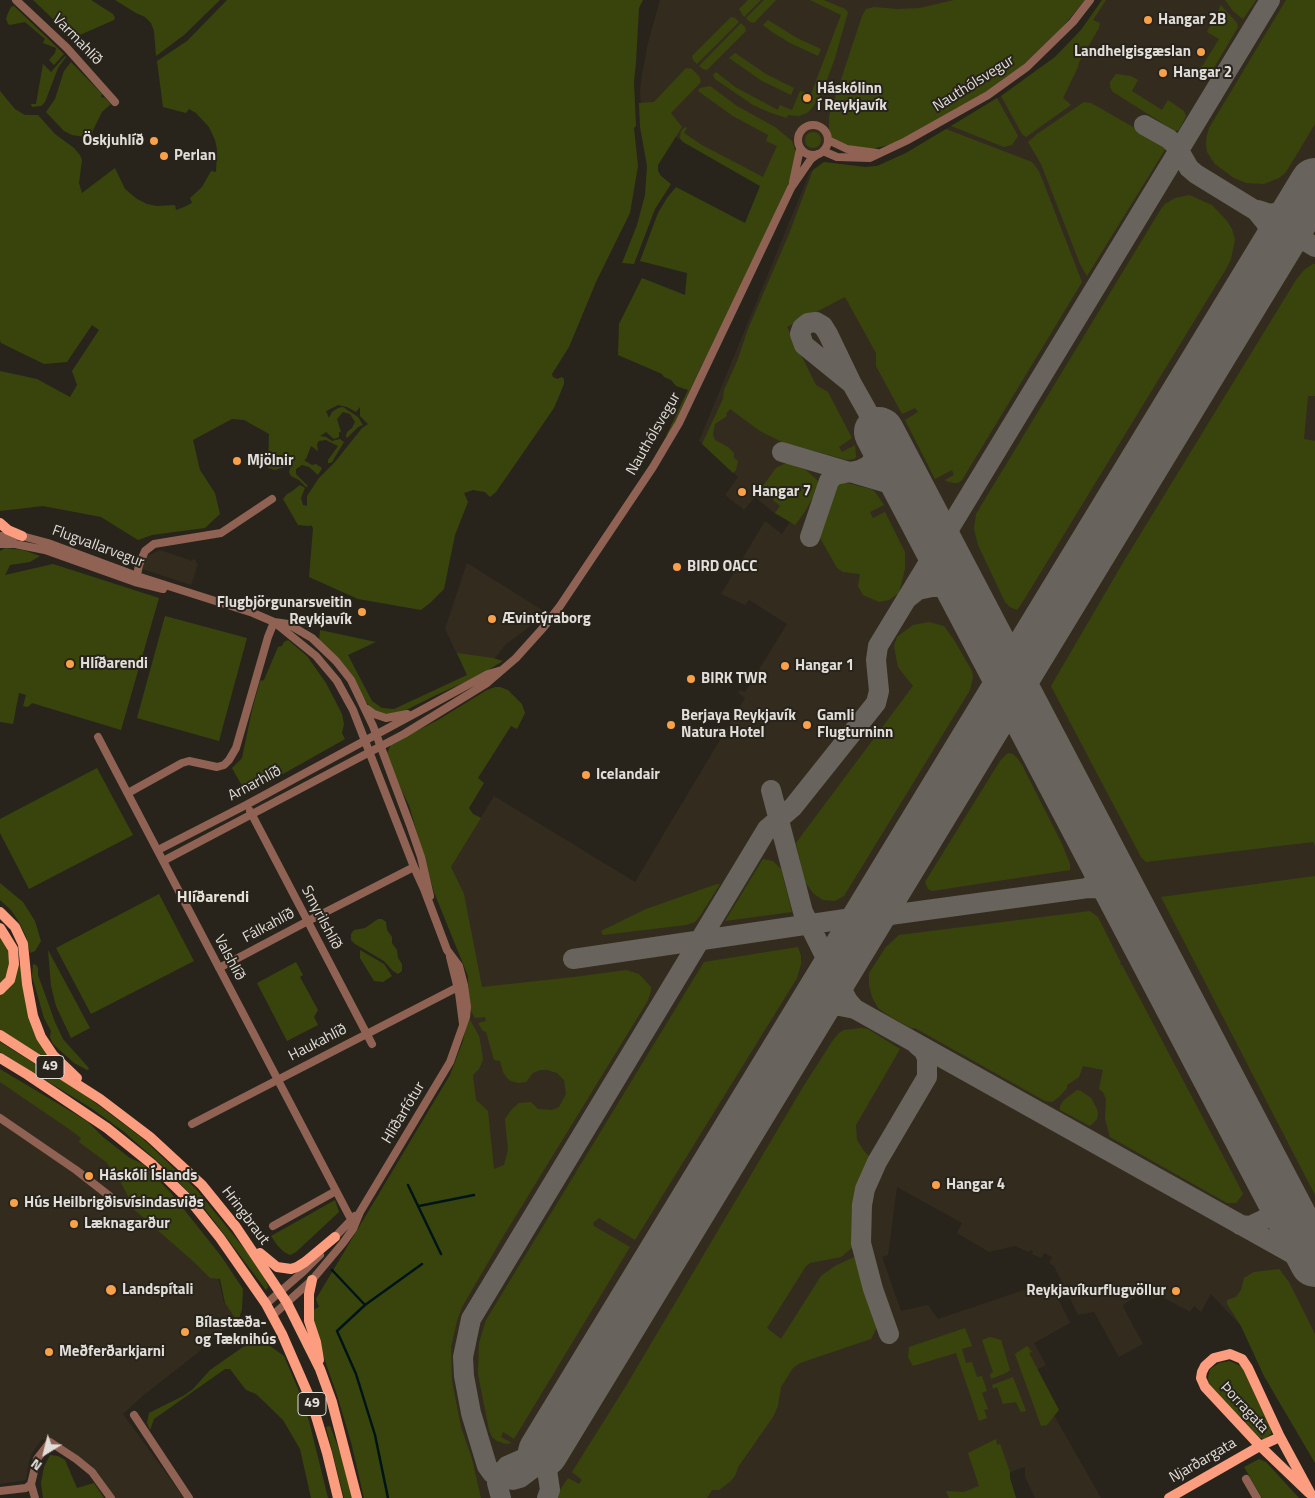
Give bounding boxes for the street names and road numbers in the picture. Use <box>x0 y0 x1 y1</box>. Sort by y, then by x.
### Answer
street label: Varmahlíð <box>48 11 106 69</box>
street label: Nauthólsvegur <box>930 52 1018 116</box>
street label: Nauthólsvegur <box>623 389 685 479</box>
street label: Flugvallarvegur <box>49 522 147 572</box>
street label: Arnarhlíð <box>225 762 285 806</box>
street label: Smyrilshlíð <box>297 883 345 953</box>
street label: Fálkahlíð <box>240 905 298 947</box>
street label: Valshlíð <box>209 932 249 984</box>
street label: Haukahlíð <box>286 1021 350 1065</box>
road number: 49 <box>36 1056 64 1078</box>
street label: Hlíðarfótur <box>379 1079 429 1147</box>
street label: Hringbraut <box>217 1183 273 1249</box>
street label: Þorragata <box>1216 1379 1272 1437</box>
road number: 49 <box>298 1392 326 1416</box>
street label: Njarðargata <box>1166 1435 1240 1487</box>

